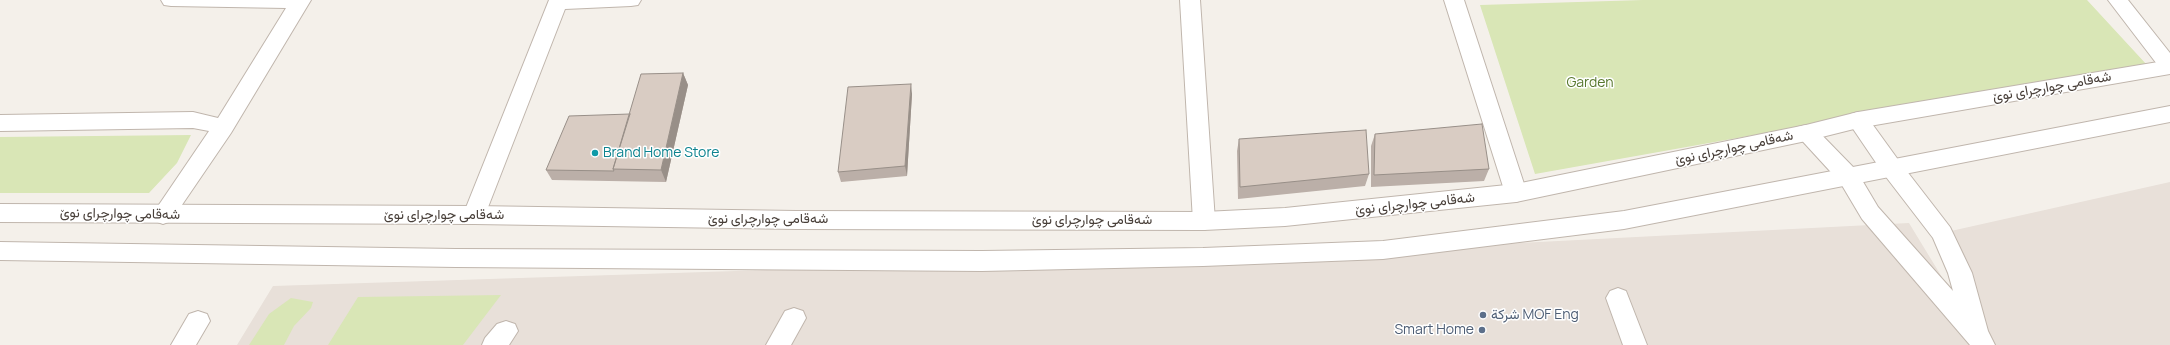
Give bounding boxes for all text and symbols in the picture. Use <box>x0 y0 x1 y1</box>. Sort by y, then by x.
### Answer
street label: شەقامی چوارچرای نوێ <box>1991 68 2113 106</box>
park label: Garden <box>1566 75 1614 91</box>
street label: شەقامی چوارچرای نوێ <box>1673 127 1795 169</box>
place label: Brand Home Store <box>603 145 719 161</box>
marker: Brand Home Store <box>590 148 600 158</box>
street label: شەقامی چوارچرای نوێ <box>1354 189 1476 219</box>
street label: شەقامی چوارچرای نوێ <box>60 205 180 223</box>
street label: شەقامی چوارچرای نوێ <box>384 207 504 223</box>
street label: شەقامی چوارچرای نوێ <box>708 211 828 227</box>
street label: شەقامی چوارچرای نوێ <box>1032 212 1152 228</box>
place label: شركة MOF Eng <box>1491 307 1579 323</box>
marker: شركة MOF Eng <box>1478 310 1488 320</box>
place label: Smart Home <box>1394 322 1474 338</box>
marker: Smart Home <box>1477 325 1487 335</box>

